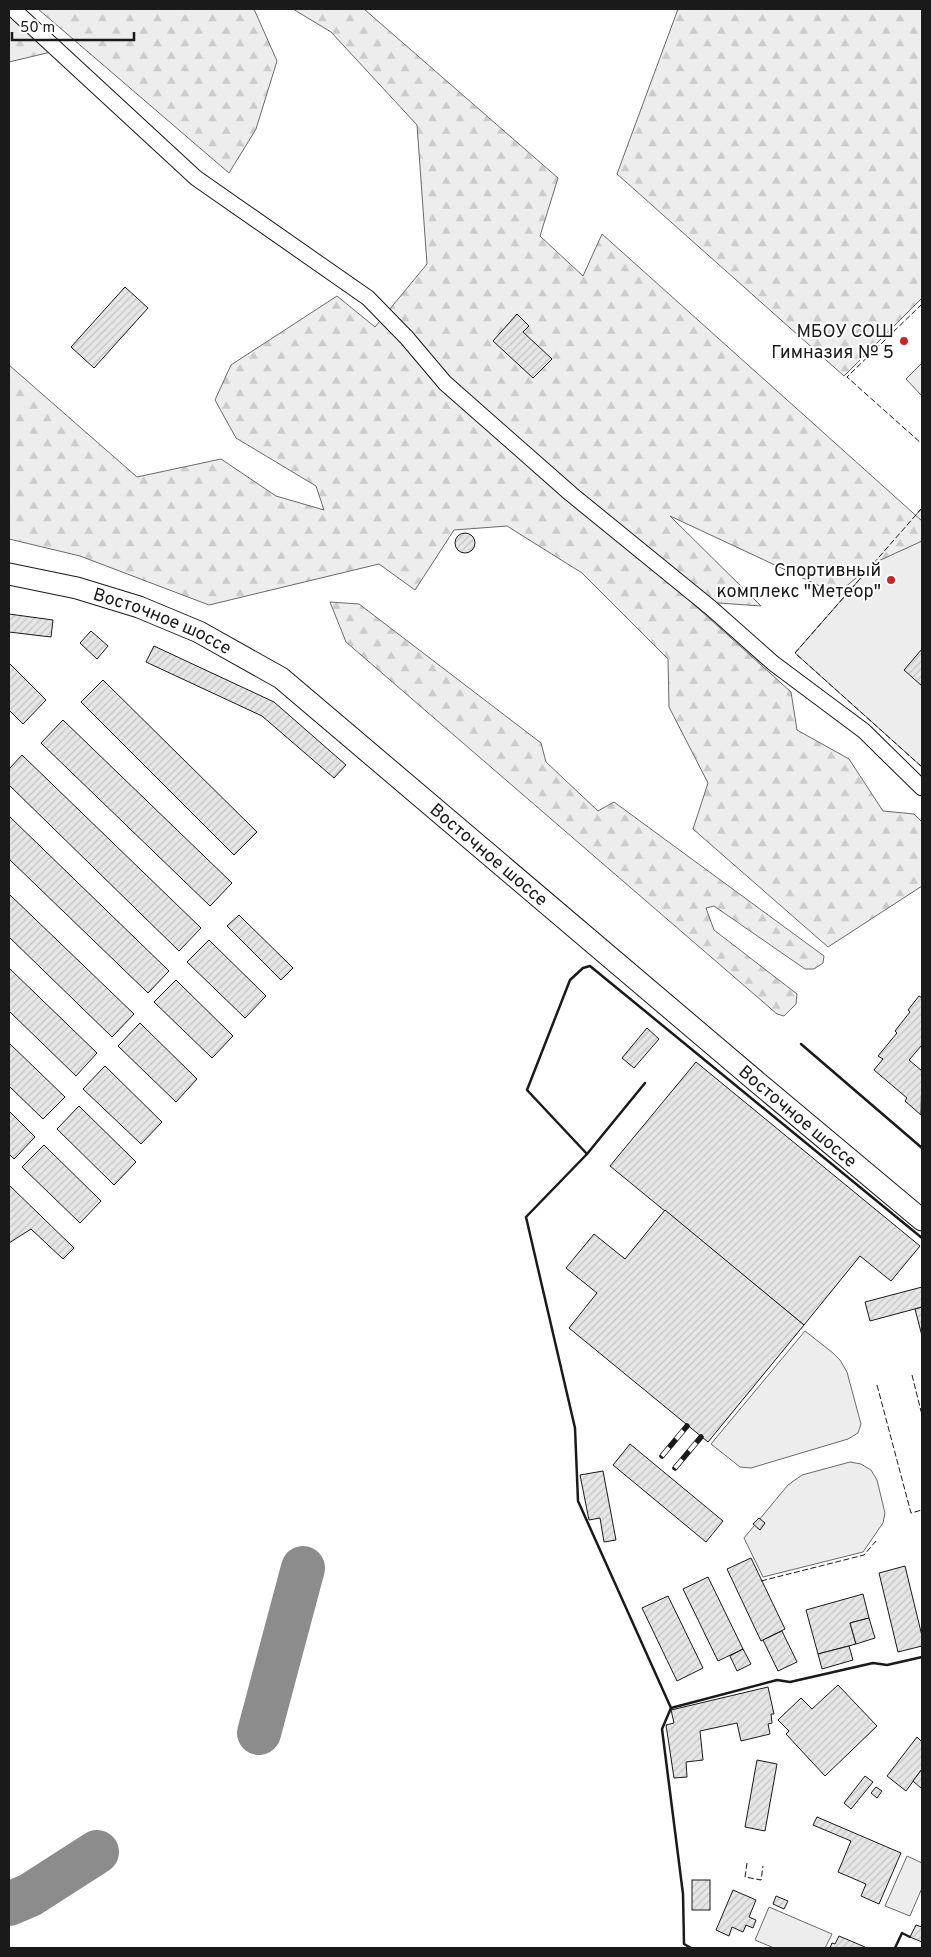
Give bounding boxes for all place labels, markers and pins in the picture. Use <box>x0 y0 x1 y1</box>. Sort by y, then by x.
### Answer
place label: МБОУ СОШ Гимназия № 5 <box>771 321 894 365</box>
marker: МБОУ СОШ Гимназия № 5 <box>898 335 910 347</box>
place label: Спортивный комплекс "Метеор" <box>716 560 881 604</box>
marker: Спортивный комплекс "Метеор" <box>885 574 897 586</box>

